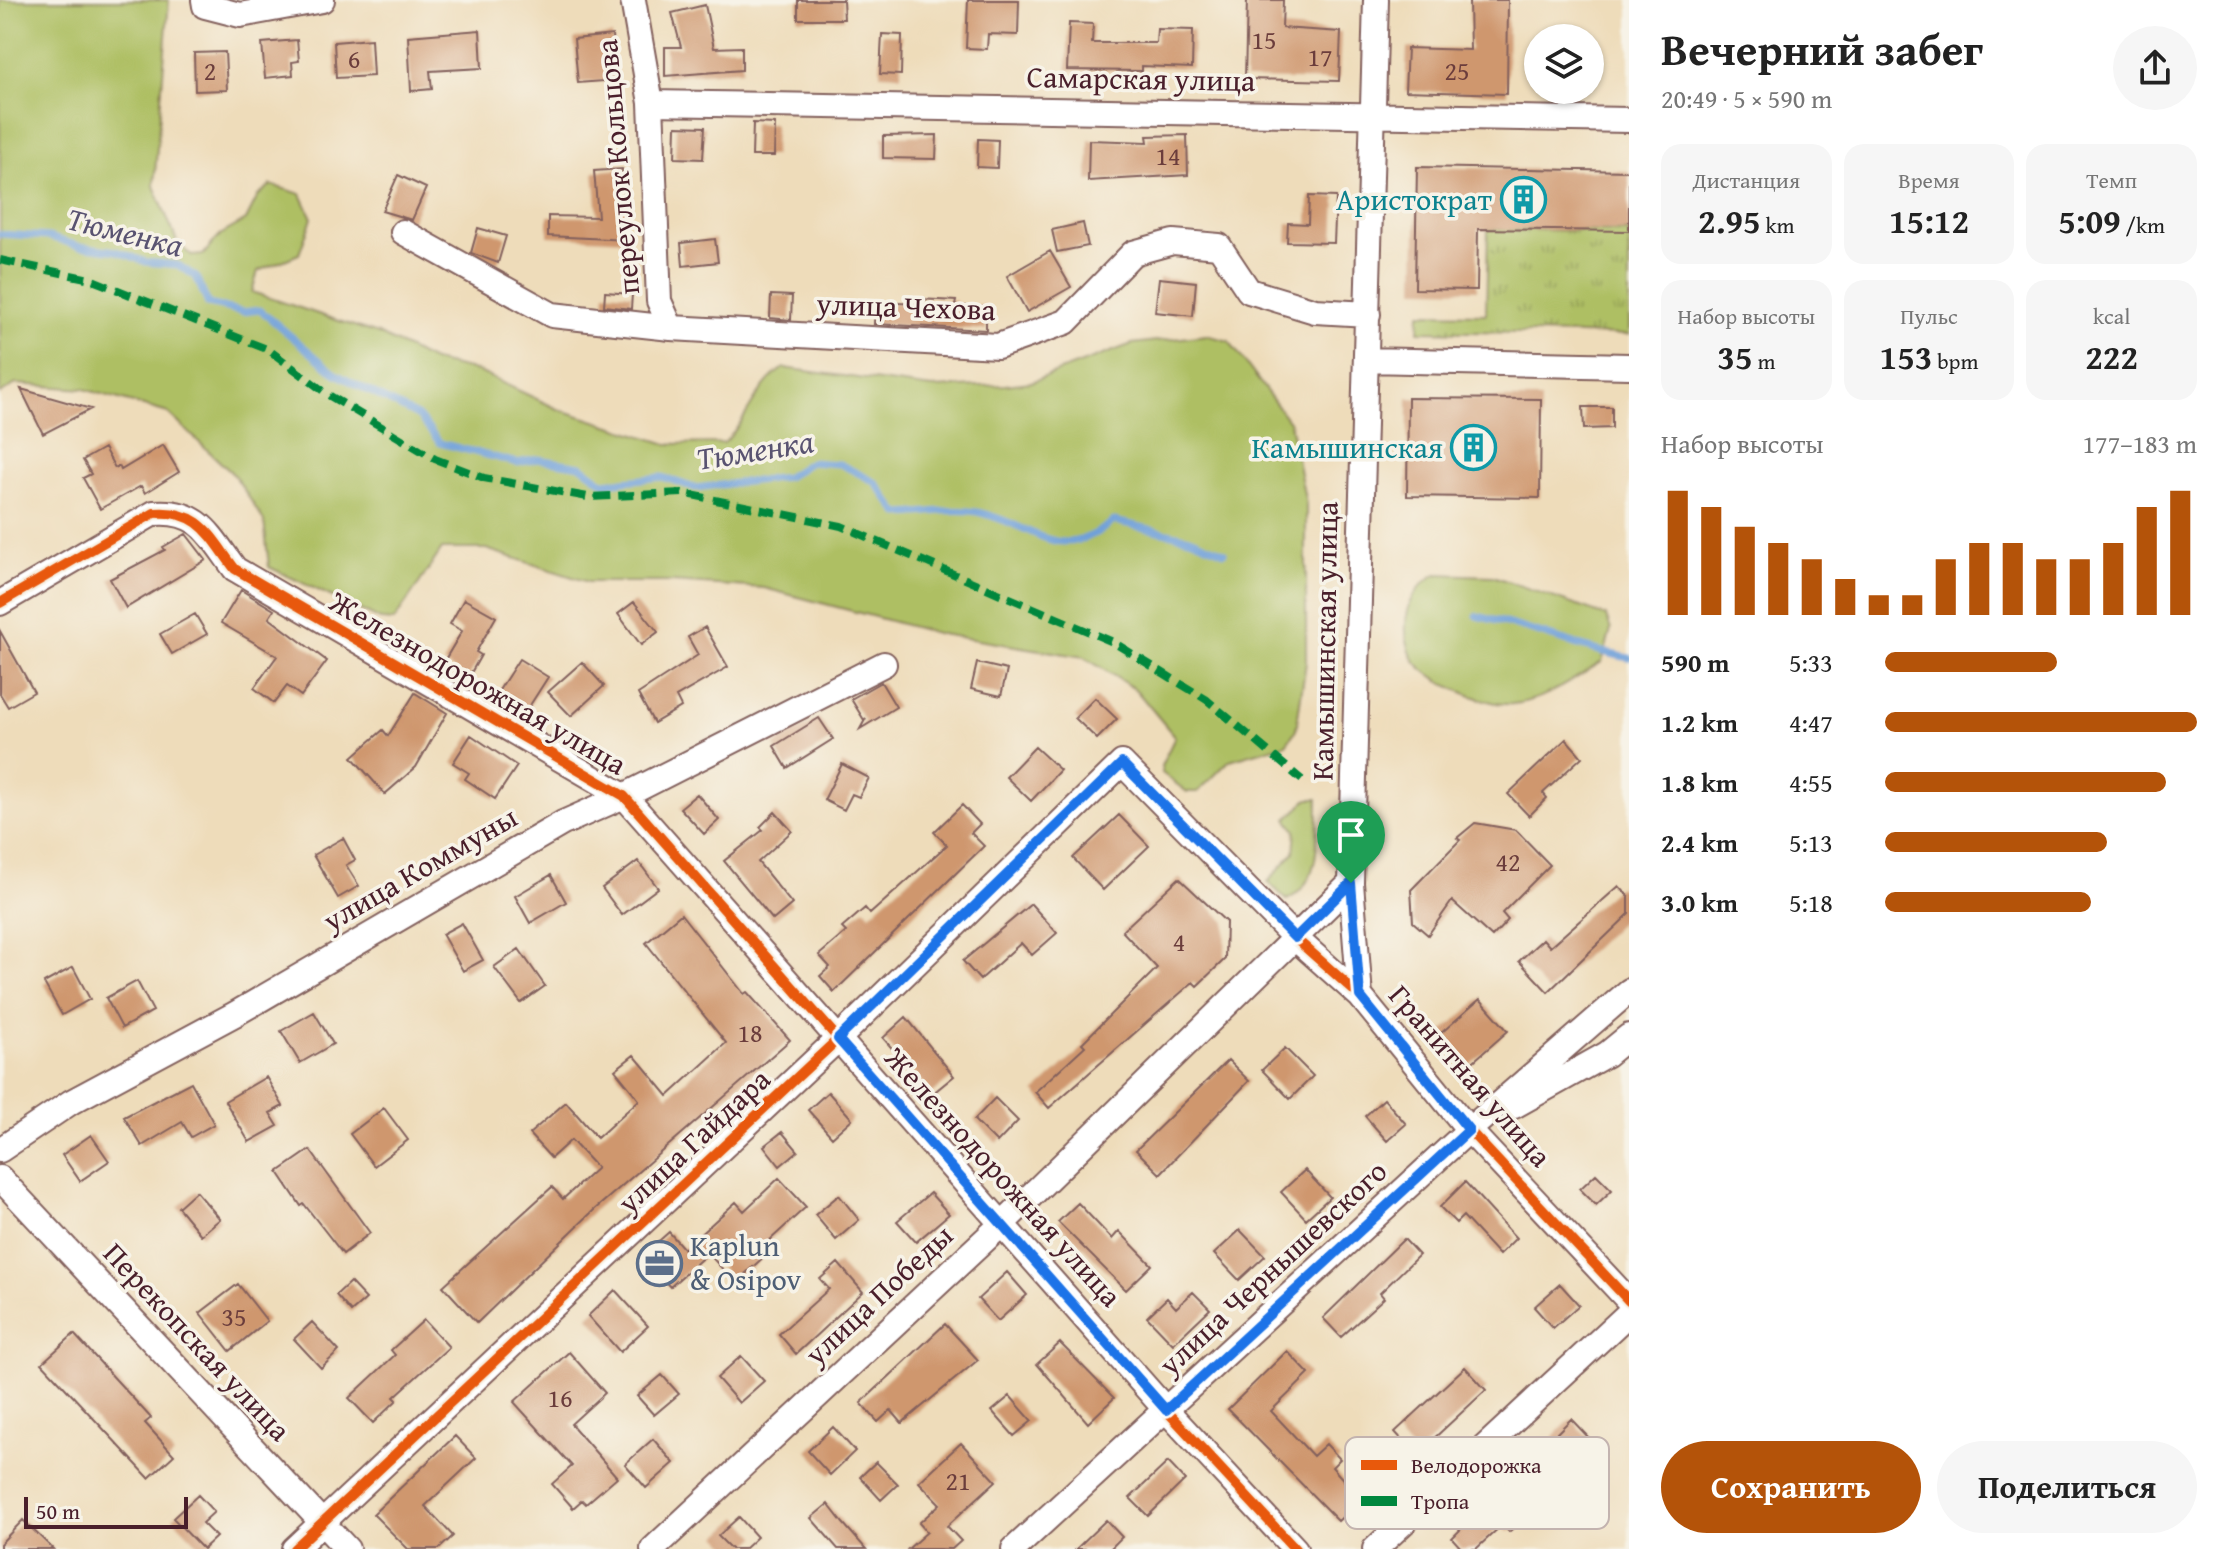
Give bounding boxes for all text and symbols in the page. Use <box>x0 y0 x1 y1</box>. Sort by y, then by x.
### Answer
text: Вечерний забег <box>1661 17 1983 81</box>
house number: 15 <box>1251 20 1277 59</box>
map controls <box>1524 24 1604 104</box>
button: layers <box>1524 24 1604 104</box>
button: share <box>2113 26 2197 110</box>
street label: переулок Кольцова <box>584 37 650 297</box>
house number: 17 <box>1307 37 1333 76</box>
house number: 6 <box>348 39 360 78</box>
house number: 2 <box>204 51 216 90</box>
house number: 25 <box>1444 51 1470 90</box>
street label: Самарская улица <box>1026 54 1256 102</box>
text: 20:49 · 5 × 590 m <box>1661 79 1832 118</box>
house number: 14 <box>1155 136 1181 175</box>
text: Дистанция <box>1693 164 1800 196</box>
text: Время <box>1898 164 1960 196</box>
text: Темп <box>2086 164 2137 196</box>
building icon: Аристократ <box>1499 176 1547 224</box>
place label: Аристократ <box>1336 177 1493 221</box>
water label: Тюменка <box>62 194 188 269</box>
text: 2.95 <box>1698 196 1761 245</box>
text: 15:12 <box>1889 196 1969 245</box>
text: 5:09 <box>2058 196 2121 245</box>
text: km <box>1761 209 1795 241</box>
text: /km <box>2121 209 2165 241</box>
street label: улица Чехова <box>815 281 997 331</box>
text: Набор высоты <box>1678 300 1815 332</box>
text: Пульс <box>1900 300 1958 332</box>
text: kcal <box>2093 300 2130 332</box>
text: 35 <box>1717 332 1753 381</box>
text: 153 <box>1880 332 1932 381</box>
text: 222 <box>2085 332 2138 381</box>
text: m <box>1753 345 1775 377</box>
text: bpm <box>1932 345 1978 377</box>
water label: Тюменка <box>693 417 817 482</box>
building icon: Камышинская <box>1450 424 1498 472</box>
text: Набор высоты <box>1661 424 1823 463</box>
text: 177–183 m <box>2083 424 2197 463</box>
place label: Камышинская <box>1251 425 1443 469</box>
street label: Камышинская улица <box>1300 500 1348 781</box>
street label: Железнодорожная улица <box>321 578 636 786</box>
text: 590 m <box>1661 643 1729 682</box>
text: 5:33 <box>1789 643 1833 682</box>
text: 1.2 km <box>1661 703 1738 742</box>
text: 4:47 <box>1789 703 1833 742</box>
text: 1.8 km <box>1661 763 1738 802</box>
text: 4:55 <box>1789 763 1833 802</box>
street label: улица Коммуны <box>313 795 525 942</box>
pin <box>1317 801 1385 883</box>
icon: arrive <box>1329 813 1373 857</box>
text: 2.4 km <box>1661 823 1738 862</box>
text: 5:13 <box>1789 823 1833 862</box>
house number: 42 <box>1495 842 1521 881</box>
text: 3.0 km <box>1661 883 1738 922</box>
text: 5:18 <box>1789 883 1833 922</box>
house number: 4 <box>1173 922 1185 961</box>
street label: Гранитная улица <box>1379 974 1563 1177</box>
house number: 18 <box>737 1013 763 1052</box>
street label: Железнодорожная улица <box>874 1036 1133 1317</box>
street label: улица Гайдара <box>606 1057 780 1224</box>
street label: улица Чернышевского <box>1147 1149 1396 1386</box>
street label: улица Победы <box>793 1214 962 1375</box>
place label: Kaplun & Osipov <box>690 1223 801 1301</box>
street label: Перекопская улица <box>94 1232 302 1451</box>
office icon: Kaplun & Osipov <box>635 1239 683 1287</box>
house number: 35 <box>221 1297 247 1336</box>
house number: 16 <box>547 1378 573 1417</box>
legend <box>1345 1437 1609 1529</box>
button: Сохранить <box>1661 1441 1921 1533</box>
button: Поделиться <box>1937 1441 2197 1533</box>
text: Велодорожка <box>1411 1449 1542 1481</box>
house number: 21 <box>945 1461 971 1500</box>
text: Тропа <box>1411 1485 1470 1517</box>
scale bar <box>24 1493 188 1529</box>
text: 50 m <box>36 1495 80 1527</box>

